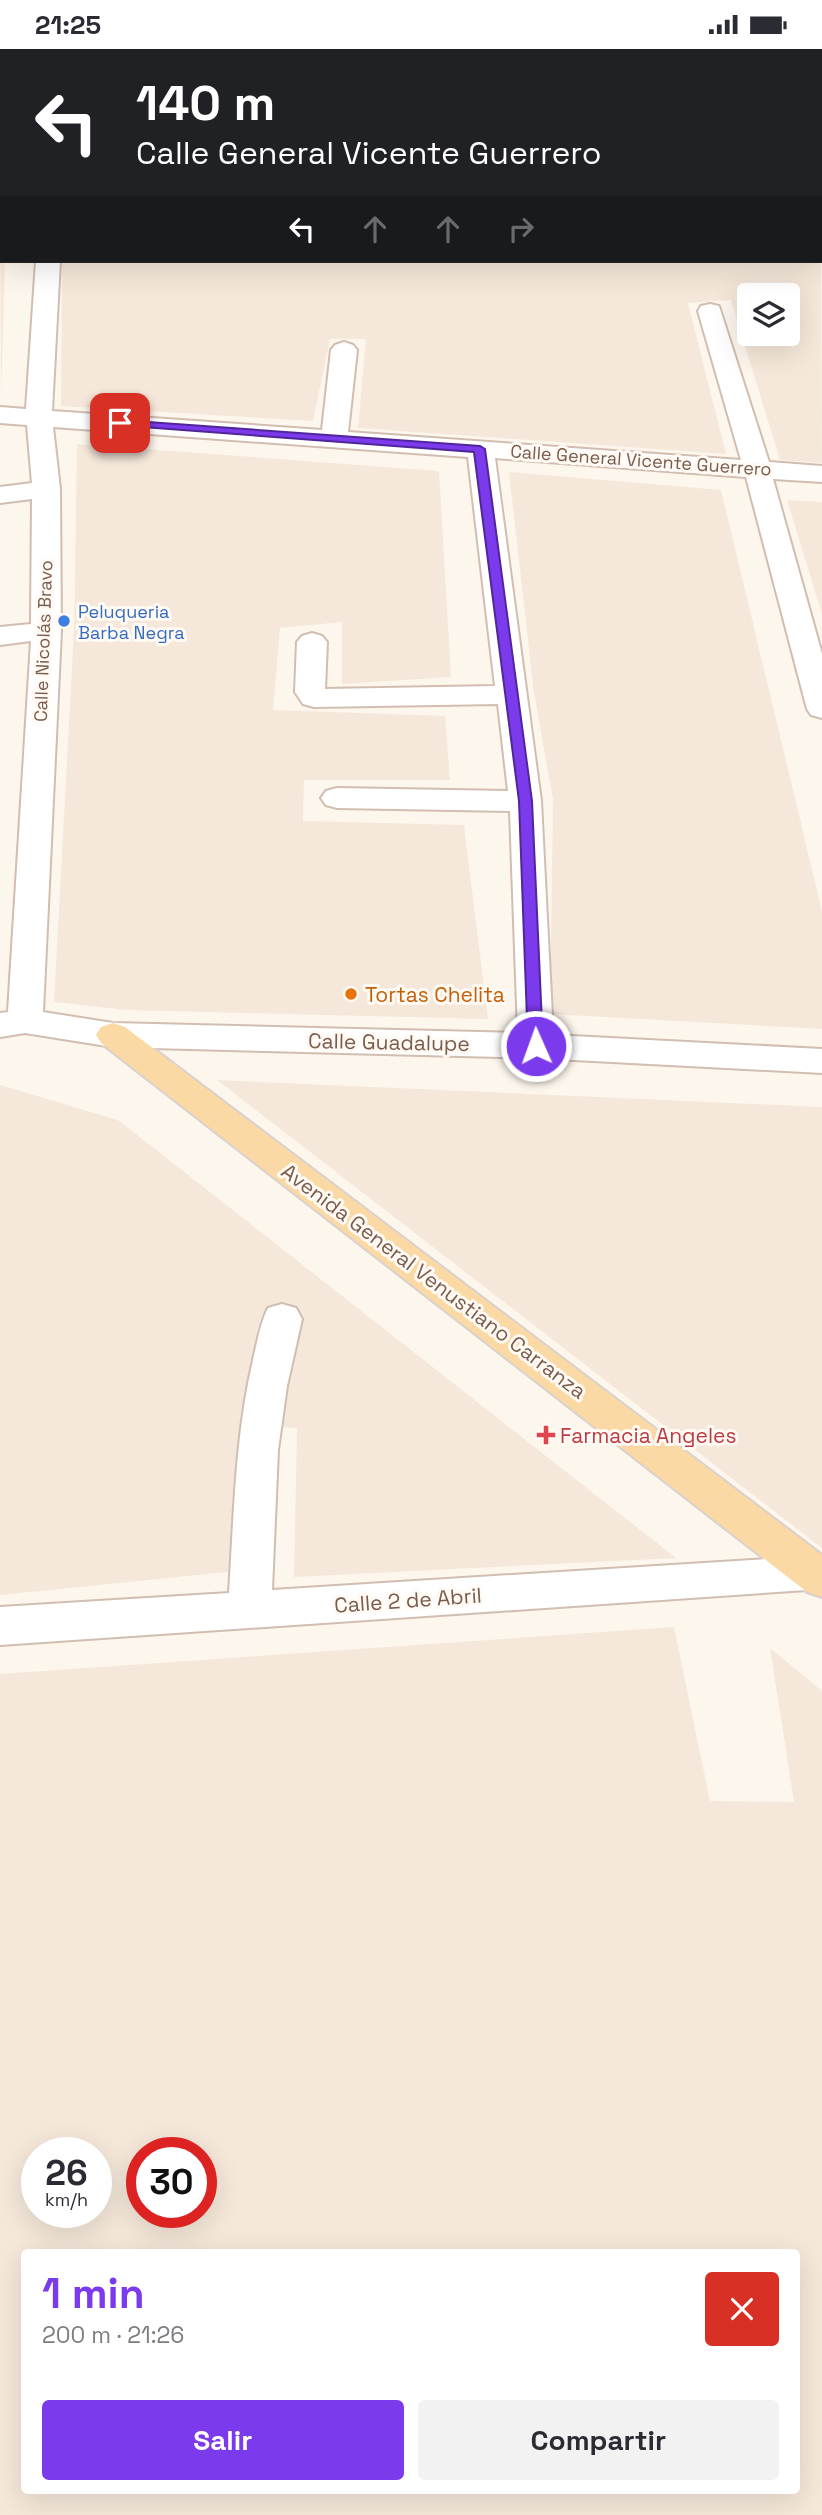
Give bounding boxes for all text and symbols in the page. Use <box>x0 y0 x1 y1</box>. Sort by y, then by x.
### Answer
text: 21:25 <box>35 8 101 42</box>
text: 140 m <box>136 72 275 134</box>
icon: left <box>21 77 112 168</box>
text: Calle General Vicente Guerrero <box>136 133 602 173</box>
icon: left <box>283 210 321 248</box>
icon: ahead <box>356 210 394 248</box>
icon: ahead <box>429 210 467 248</box>
icon: right <box>502 210 540 248</box>
map controls <box>737 283 800 346</box>
button: layers <box>737 283 800 346</box>
pin <box>90 393 150 453</box>
icon: arrive <box>101 404 139 442</box>
street label: Calle General Vicente Guerrero <box>510 439 772 481</box>
street label: Calle Nicolás Bravo <box>29 560 57 722</box>
place label: Peluqueria Barba Negra <box>78 600 185 644</box>
marker: Peluqueria Barba Negra <box>56 613 72 629</box>
place label: Tortas Chelita <box>365 981 505 1008</box>
marker: Tortas Chelita <box>343 986 359 1002</box>
position arrow <box>499 1009 573 1083</box>
street label: Calle Guadalupe <box>308 1027 470 1057</box>
street label: Avenida General Venustiano Carranza <box>276 1157 592 1405</box>
place label: Farmacia Angeles <box>560 1422 737 1449</box>
marker: Farmacia Angeles <box>538 1427 554 1443</box>
street label: Calle 2 de Abril <box>333 1581 483 1619</box>
speed limit sign: 30 <box>126 2137 217 2228</box>
text: 26 <box>45 2151 88 2195</box>
text: km/h <box>45 2188 88 2211</box>
text: 1 min <box>42 2267 145 2320</box>
button: close <box>705 2272 779 2346</box>
text: 200 m · 21:26 <box>42 2320 184 2350</box>
button: Salir <box>42 2400 404 2480</box>
button: Compartir <box>418 2400 779 2480</box>

